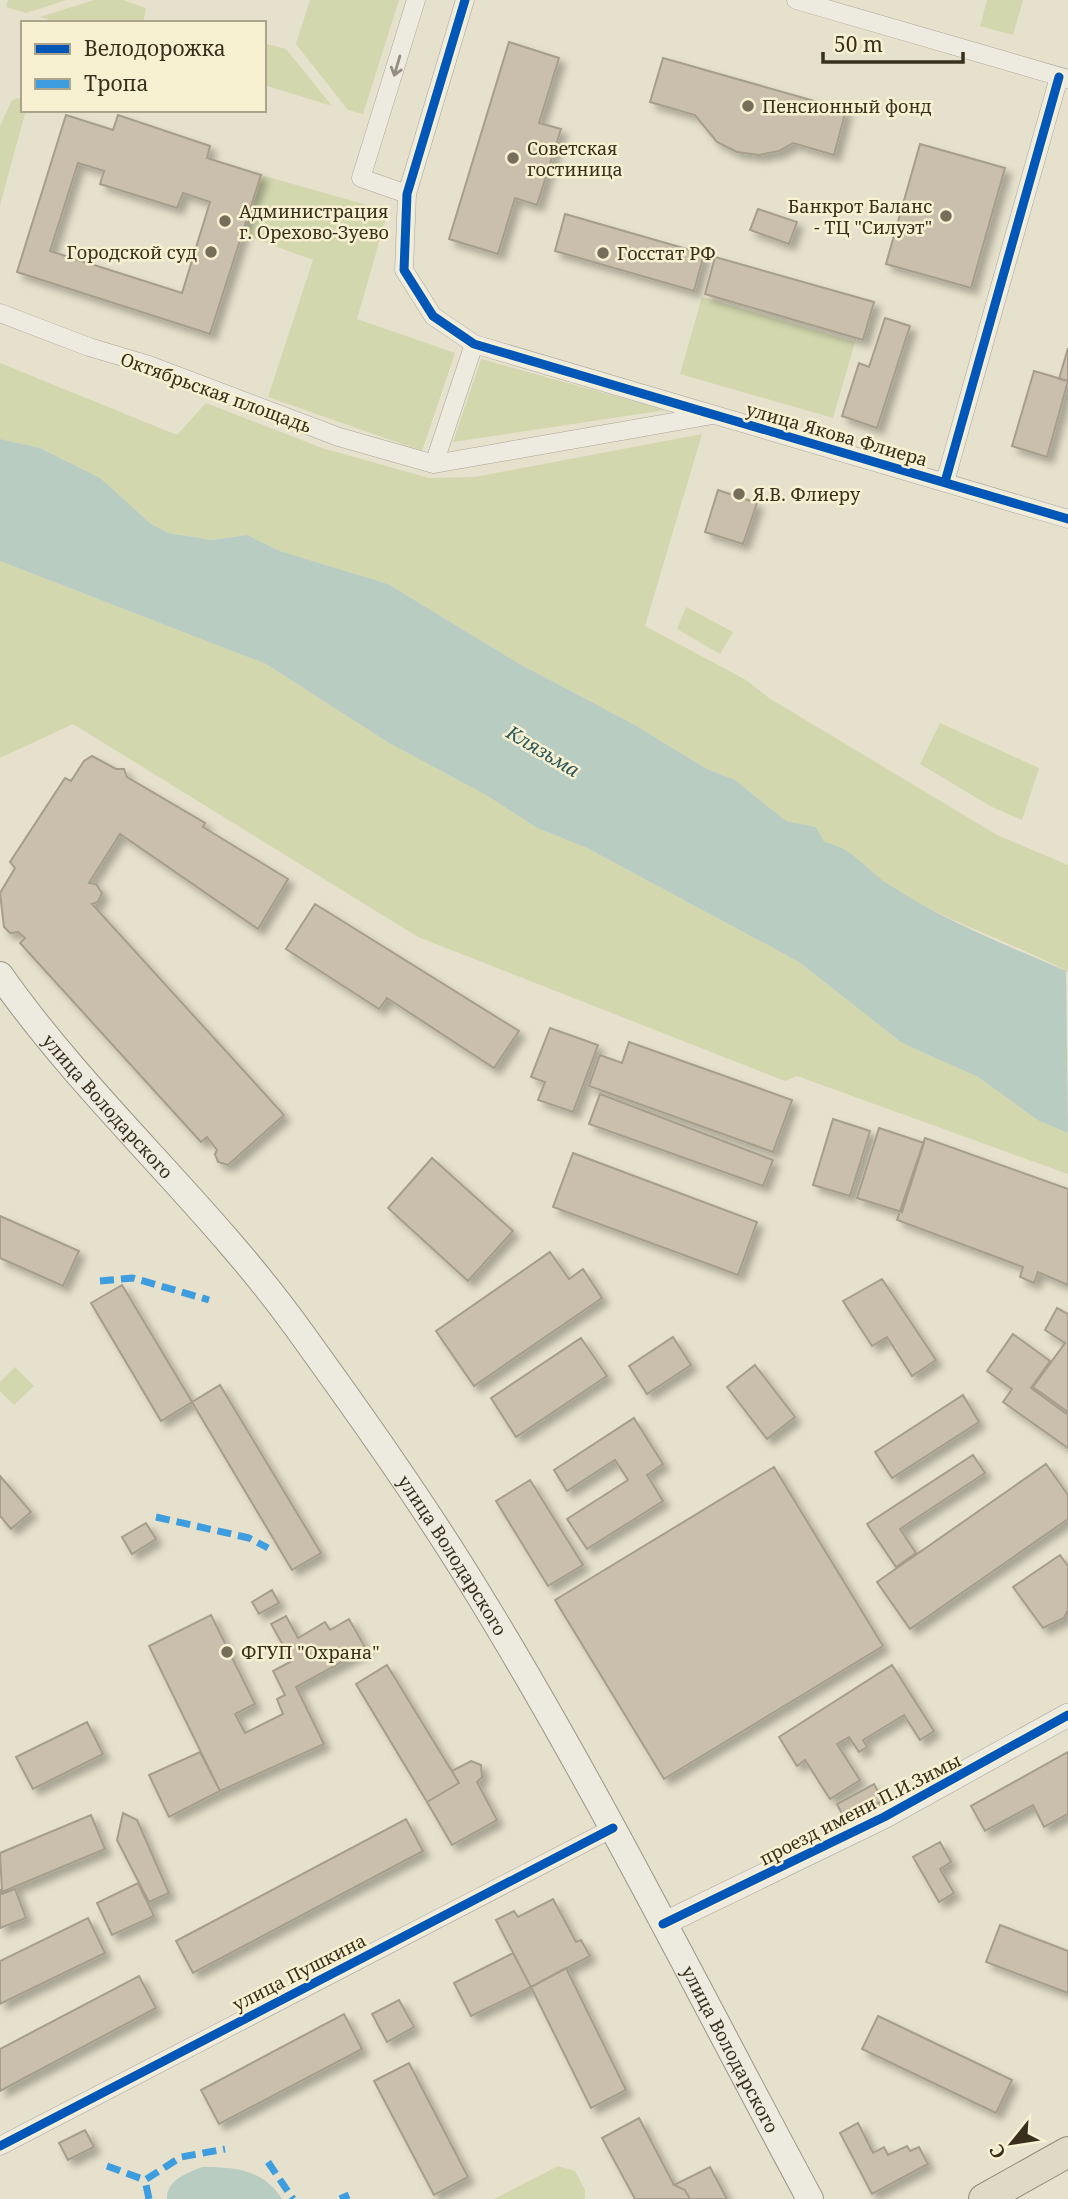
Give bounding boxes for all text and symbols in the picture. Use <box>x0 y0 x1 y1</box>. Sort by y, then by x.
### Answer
legend <box>21 21 266 112</box>
scale bar <box>823 21 963 65</box>
text: 50 m <box>834 30 883 58</box>
text: Велодорожка <box>84 34 226 62</box>
one-way arrow <box>390 54 403 76</box>
text: Тропа <box>84 69 148 97</box>
place label: Пенсионный фонд <box>762 94 932 118</box>
marker: Пенсионный фонд <box>740 98 756 114</box>
place label: Советская гостиница <box>527 136 623 181</box>
marker: Советская гостиница <box>505 150 521 166</box>
place label: Банкрот Баланс - ТЦ "Силуэт" <box>788 194 932 239</box>
place label: Администрация г. Орехово-Зуево <box>239 199 389 244</box>
marker: Банкрот Баланс - ТЦ "Силуэт" <box>938 208 954 224</box>
marker: Администрация г. Орехово-Зуево <box>217 213 233 229</box>
place label: Городской суд <box>67 240 197 264</box>
place label: Госстат РФ <box>617 241 716 265</box>
marker: Городской суд <box>203 244 219 260</box>
marker: Госстат РФ <box>595 245 611 261</box>
street label: Октябрьская площадь <box>117 346 315 438</box>
street label: улица Якова Флиера <box>743 397 931 471</box>
place label: Я.В. Флиеру <box>752 482 861 506</box>
marker: Я.В. Флиеру <box>731 486 747 502</box>
water label: Клязьма <box>501 719 584 783</box>
street label: улица Володарского <box>37 1029 179 1184</box>
street label: улица Володарского <box>393 1470 513 1640</box>
place label: ФГУП "Охрана" <box>241 1640 380 1664</box>
marker: ФГУП "Охрана" <box>219 1644 235 1660</box>
street label: проезд имени П.И.Зимы <box>755 1747 965 1870</box>
street label: улица Пушкина <box>228 1928 370 2016</box>
street label: улица Володарского <box>676 1961 784 2137</box>
north arrow <box>977 2108 1047 2178</box>
text: С <box>983 2140 1012 2163</box>

